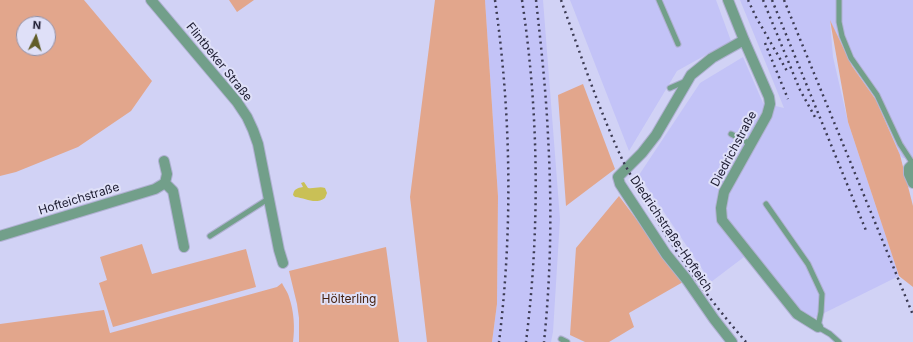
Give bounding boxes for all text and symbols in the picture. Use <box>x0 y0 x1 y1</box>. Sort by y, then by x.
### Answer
north arrow <box>16 16 56 56</box>
text: N <box>32 18 42 32</box>
street label: Flintbeker Straße <box>183 20 255 104</box>
street label: Diedrichstraße <box>708 109 760 189</box>
street label: Diedrichstraße-Hofteich <box>627 173 715 295</box>
street label: Hofteichstraße <box>37 180 121 218</box>
park label: Hölterling <box>322 292 376 306</box>

